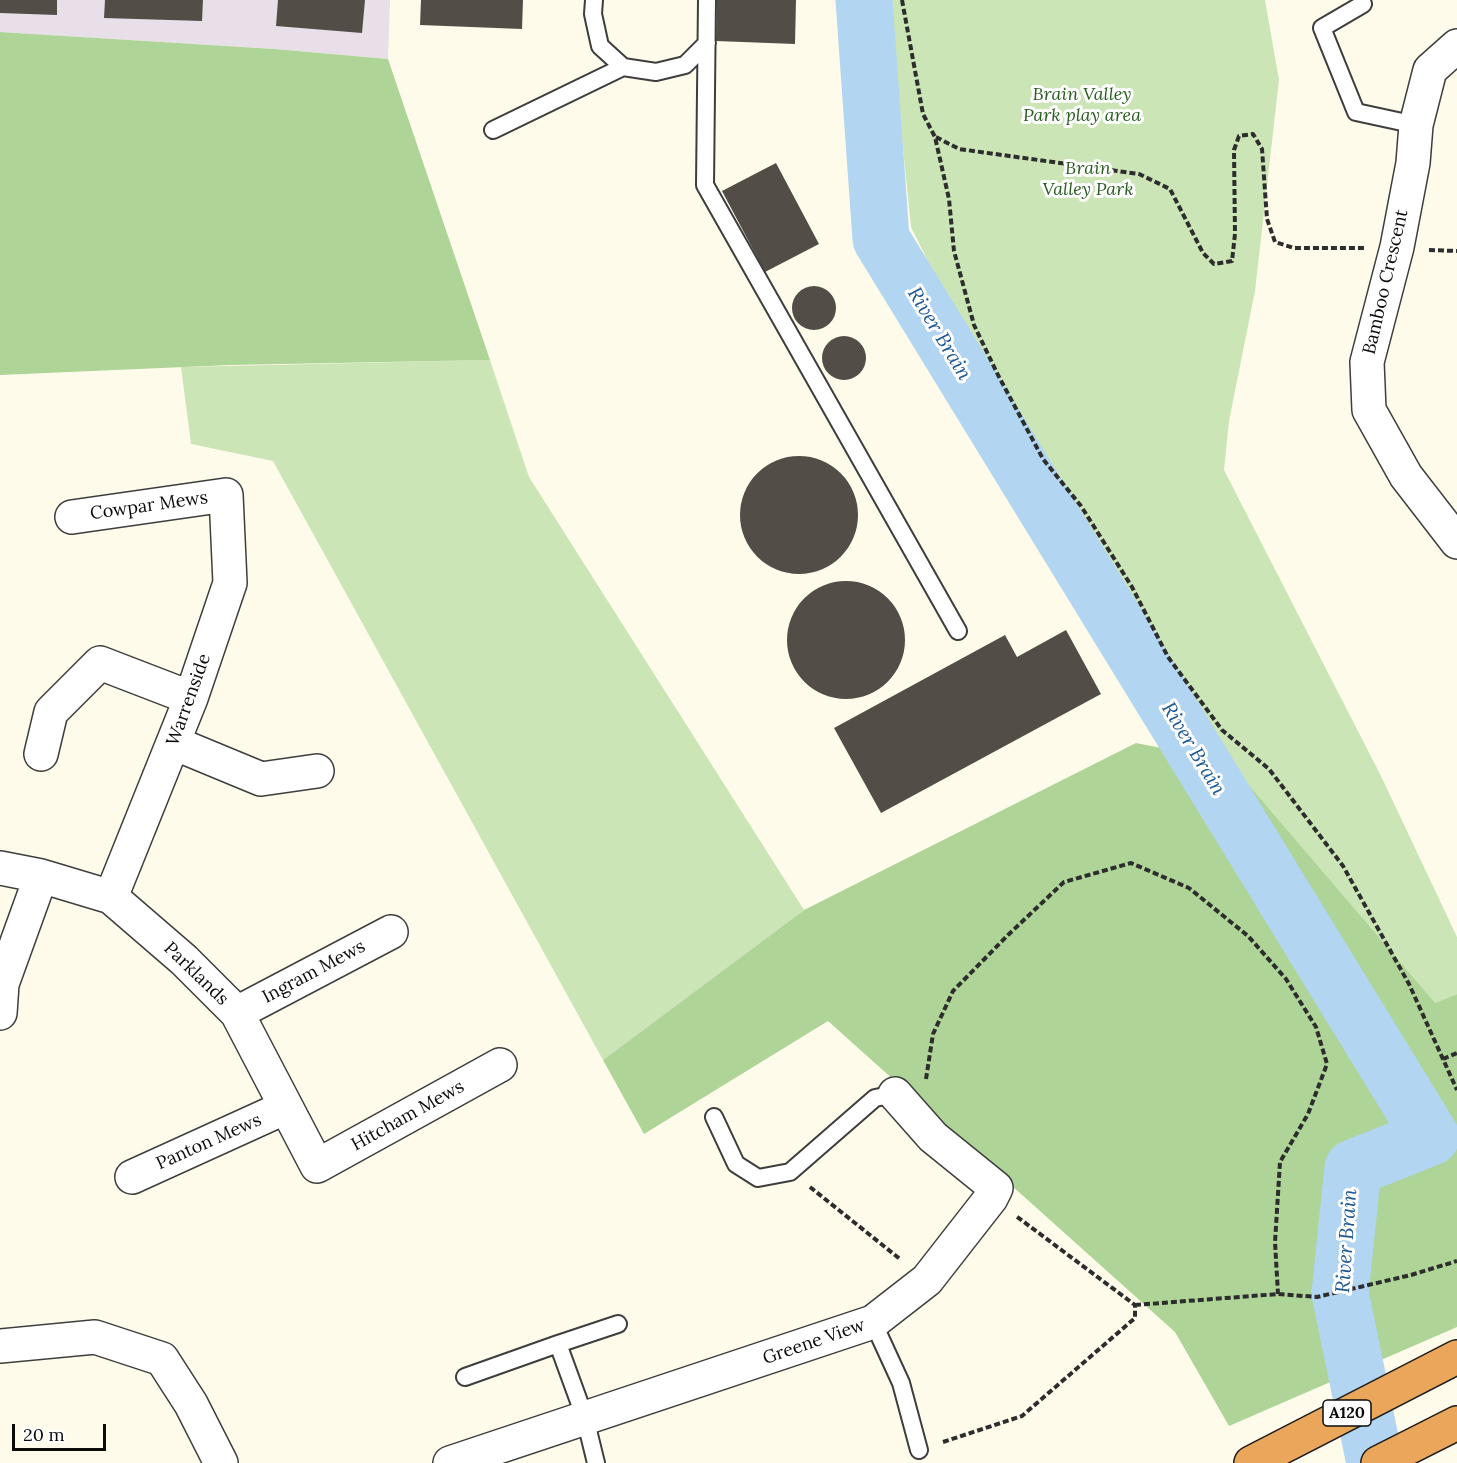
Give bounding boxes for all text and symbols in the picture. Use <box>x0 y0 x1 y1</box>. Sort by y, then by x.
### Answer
park label: Brain Valley Park play area <box>1023 84 1141 127</box>
park label: Brain Valley Park <box>1042 158 1134 201</box>
street label: Bamboo Crescent <box>1359 207 1413 357</box>
water label: River Brain <box>902 283 976 385</box>
street label: Cowpar Mews <box>89 487 209 525</box>
street label: Warrenside <box>162 651 216 749</box>
water label: River Brain <box>1156 698 1230 800</box>
street label: Ingram Mews <box>259 936 369 1008</box>
street label: Parklands <box>159 938 233 1010</box>
street label: Hitcham Mews <box>348 1076 468 1156</box>
street label: Panton Mews <box>153 1109 265 1175</box>
water label: River Brain <box>1331 1188 1363 1294</box>
street label: Greene View <box>760 1314 868 1370</box>
road number: A120 <box>1323 1400 1371 1426</box>
scale bar <box>15 1412 110 1450</box>
text: 20 m <box>23 1423 65 1446</box>

